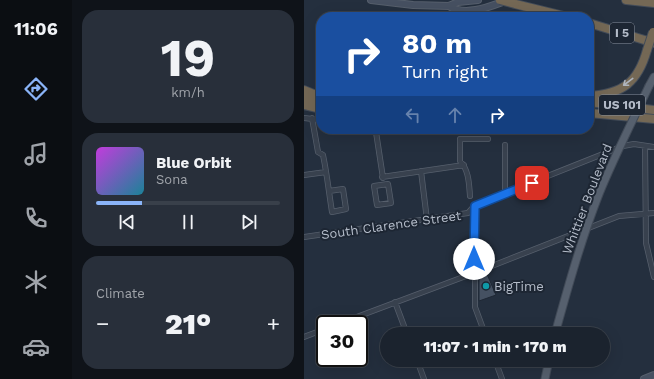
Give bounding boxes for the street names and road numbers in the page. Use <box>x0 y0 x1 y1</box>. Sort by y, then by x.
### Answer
road number: I 5 <box>610 23 634 43</box>
road number: US 101 <box>599 95 645 115</box>
street label: Whittier Boulevard <box>559 142 615 256</box>
street label: South Clarence Street <box>320 208 463 242</box>

